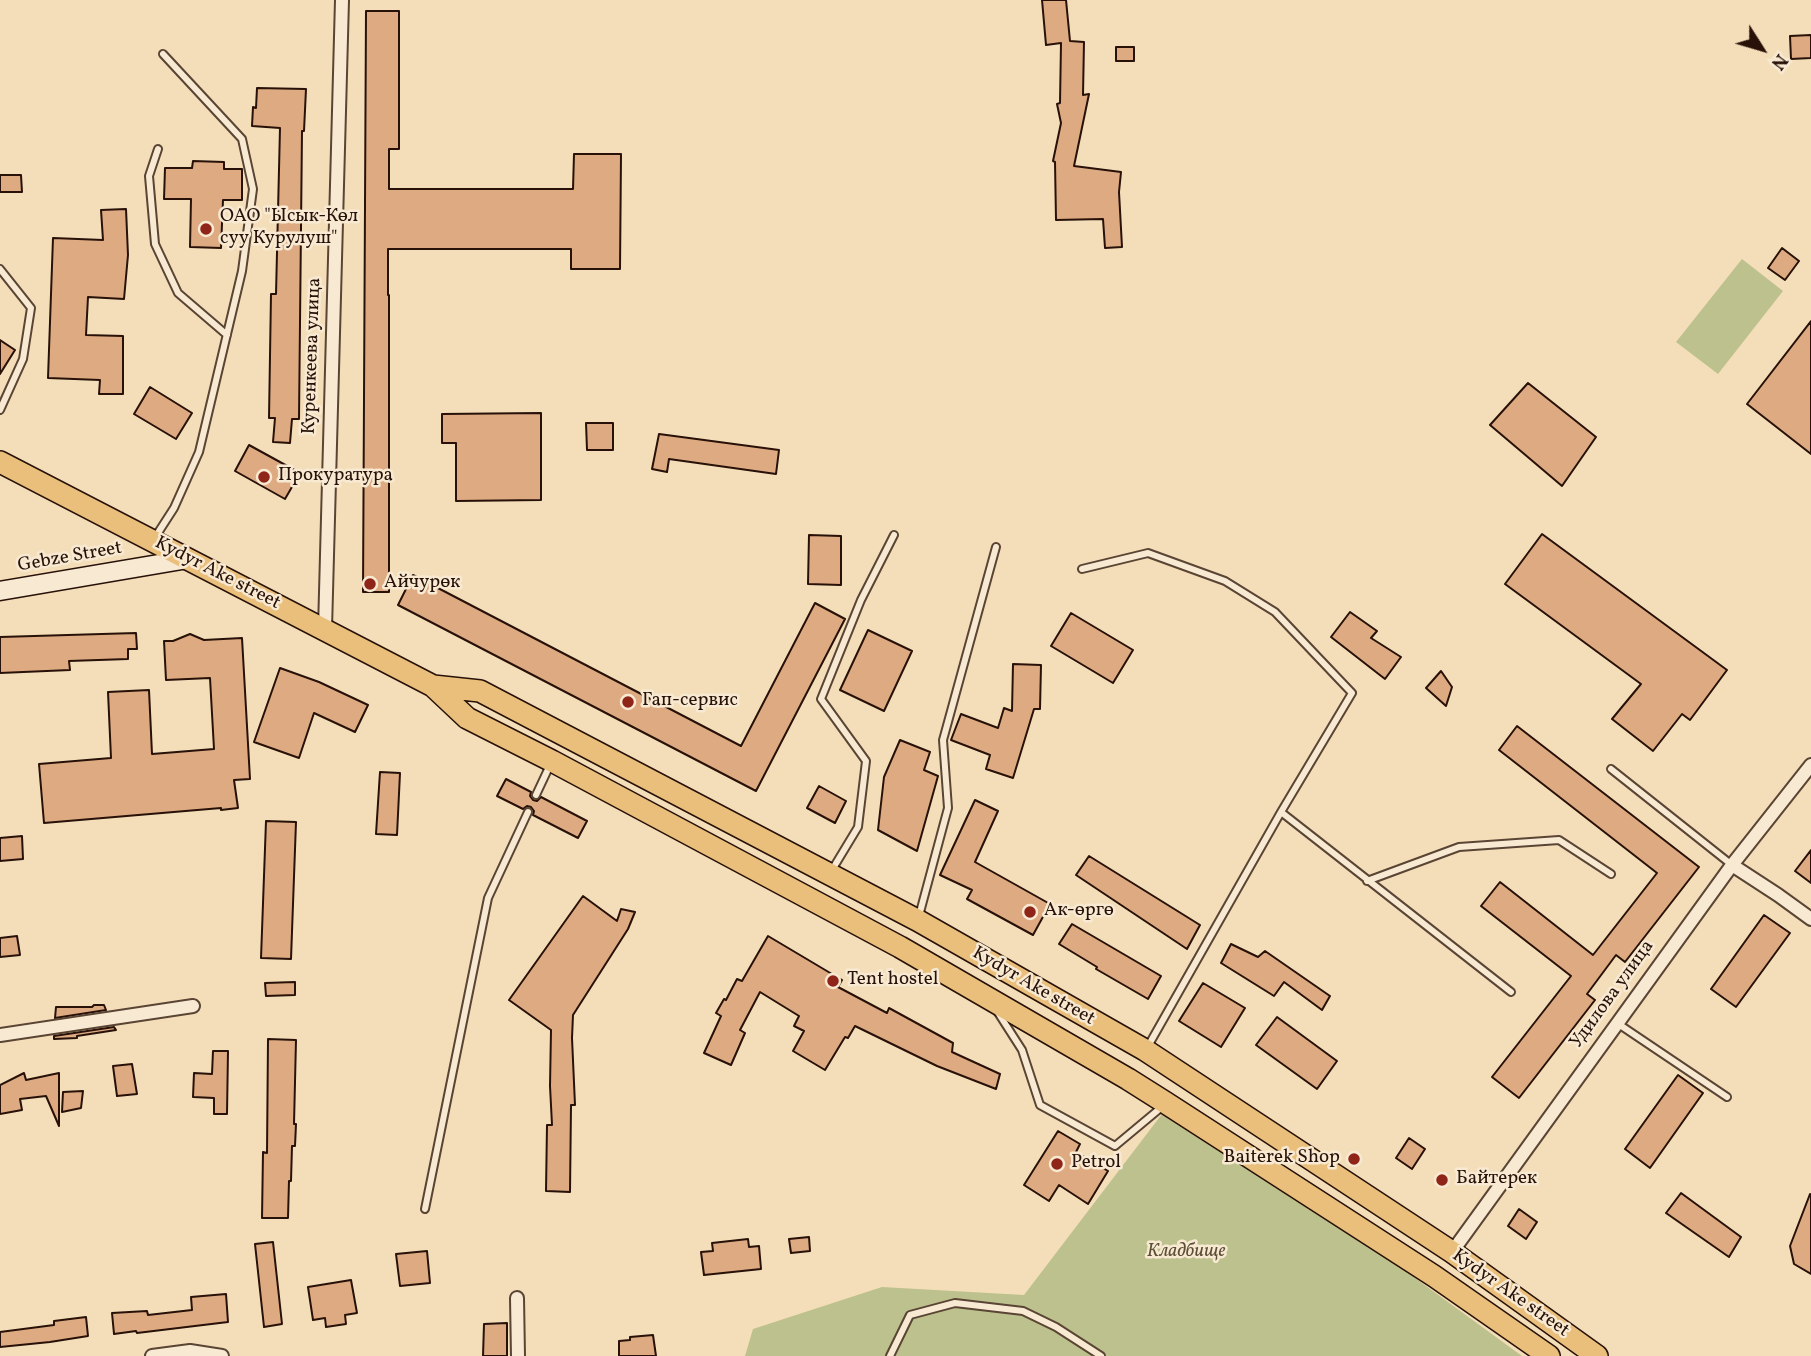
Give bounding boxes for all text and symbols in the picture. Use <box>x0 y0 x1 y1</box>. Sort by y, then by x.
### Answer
north arrow <box>1727 14 1797 84</box>
text: N <box>1764 48 1793 75</box>
place label: ОАО "Ысык-Көл суу Курулуш" <box>220 207 358 251</box>
marker: ОАО "Ысык-Көл суу Курулуш" <box>198 221 214 237</box>
street label: Куренкеева улица <box>299 277 327 435</box>
place label: Прокуратура <box>278 466 393 488</box>
marker: Прокуратура <box>256 469 272 485</box>
street label: Kydyr Ake street <box>150 532 284 616</box>
street label: Gebze Street <box>16 538 124 578</box>
place label: Айчурөк <box>384 573 460 595</box>
marker: Айчурөк <box>362 576 378 592</box>
place label: Гап-сервис <box>642 691 738 713</box>
marker: Гап-сервис <box>620 694 636 710</box>
place label: Ак-өргө <box>1044 901 1114 923</box>
marker: Ак-өргө <box>1022 904 1038 920</box>
street label: Удилова улица <box>1566 936 1660 1054</box>
street label: Kydyr Ake street <box>968 943 1098 1031</box>
place label: Tent hostel <box>847 970 938 992</box>
marker: Tent hostel <box>825 973 841 989</box>
place label: Baiterek Shop <box>1224 1148 1340 1170</box>
marker: Baiterek Shop <box>1346 1151 1362 1167</box>
place label: Petrol <box>1071 1153 1121 1175</box>
marker: Petrol <box>1049 1156 1065 1172</box>
place label: Байтерек <box>1456 1169 1537 1191</box>
marker: Байтерек <box>1434 1172 1450 1188</box>
park label: Кладбище <box>1147 1242 1225 1264</box>
street label: Kydyr Ake street <box>1447 1245 1573 1343</box>

